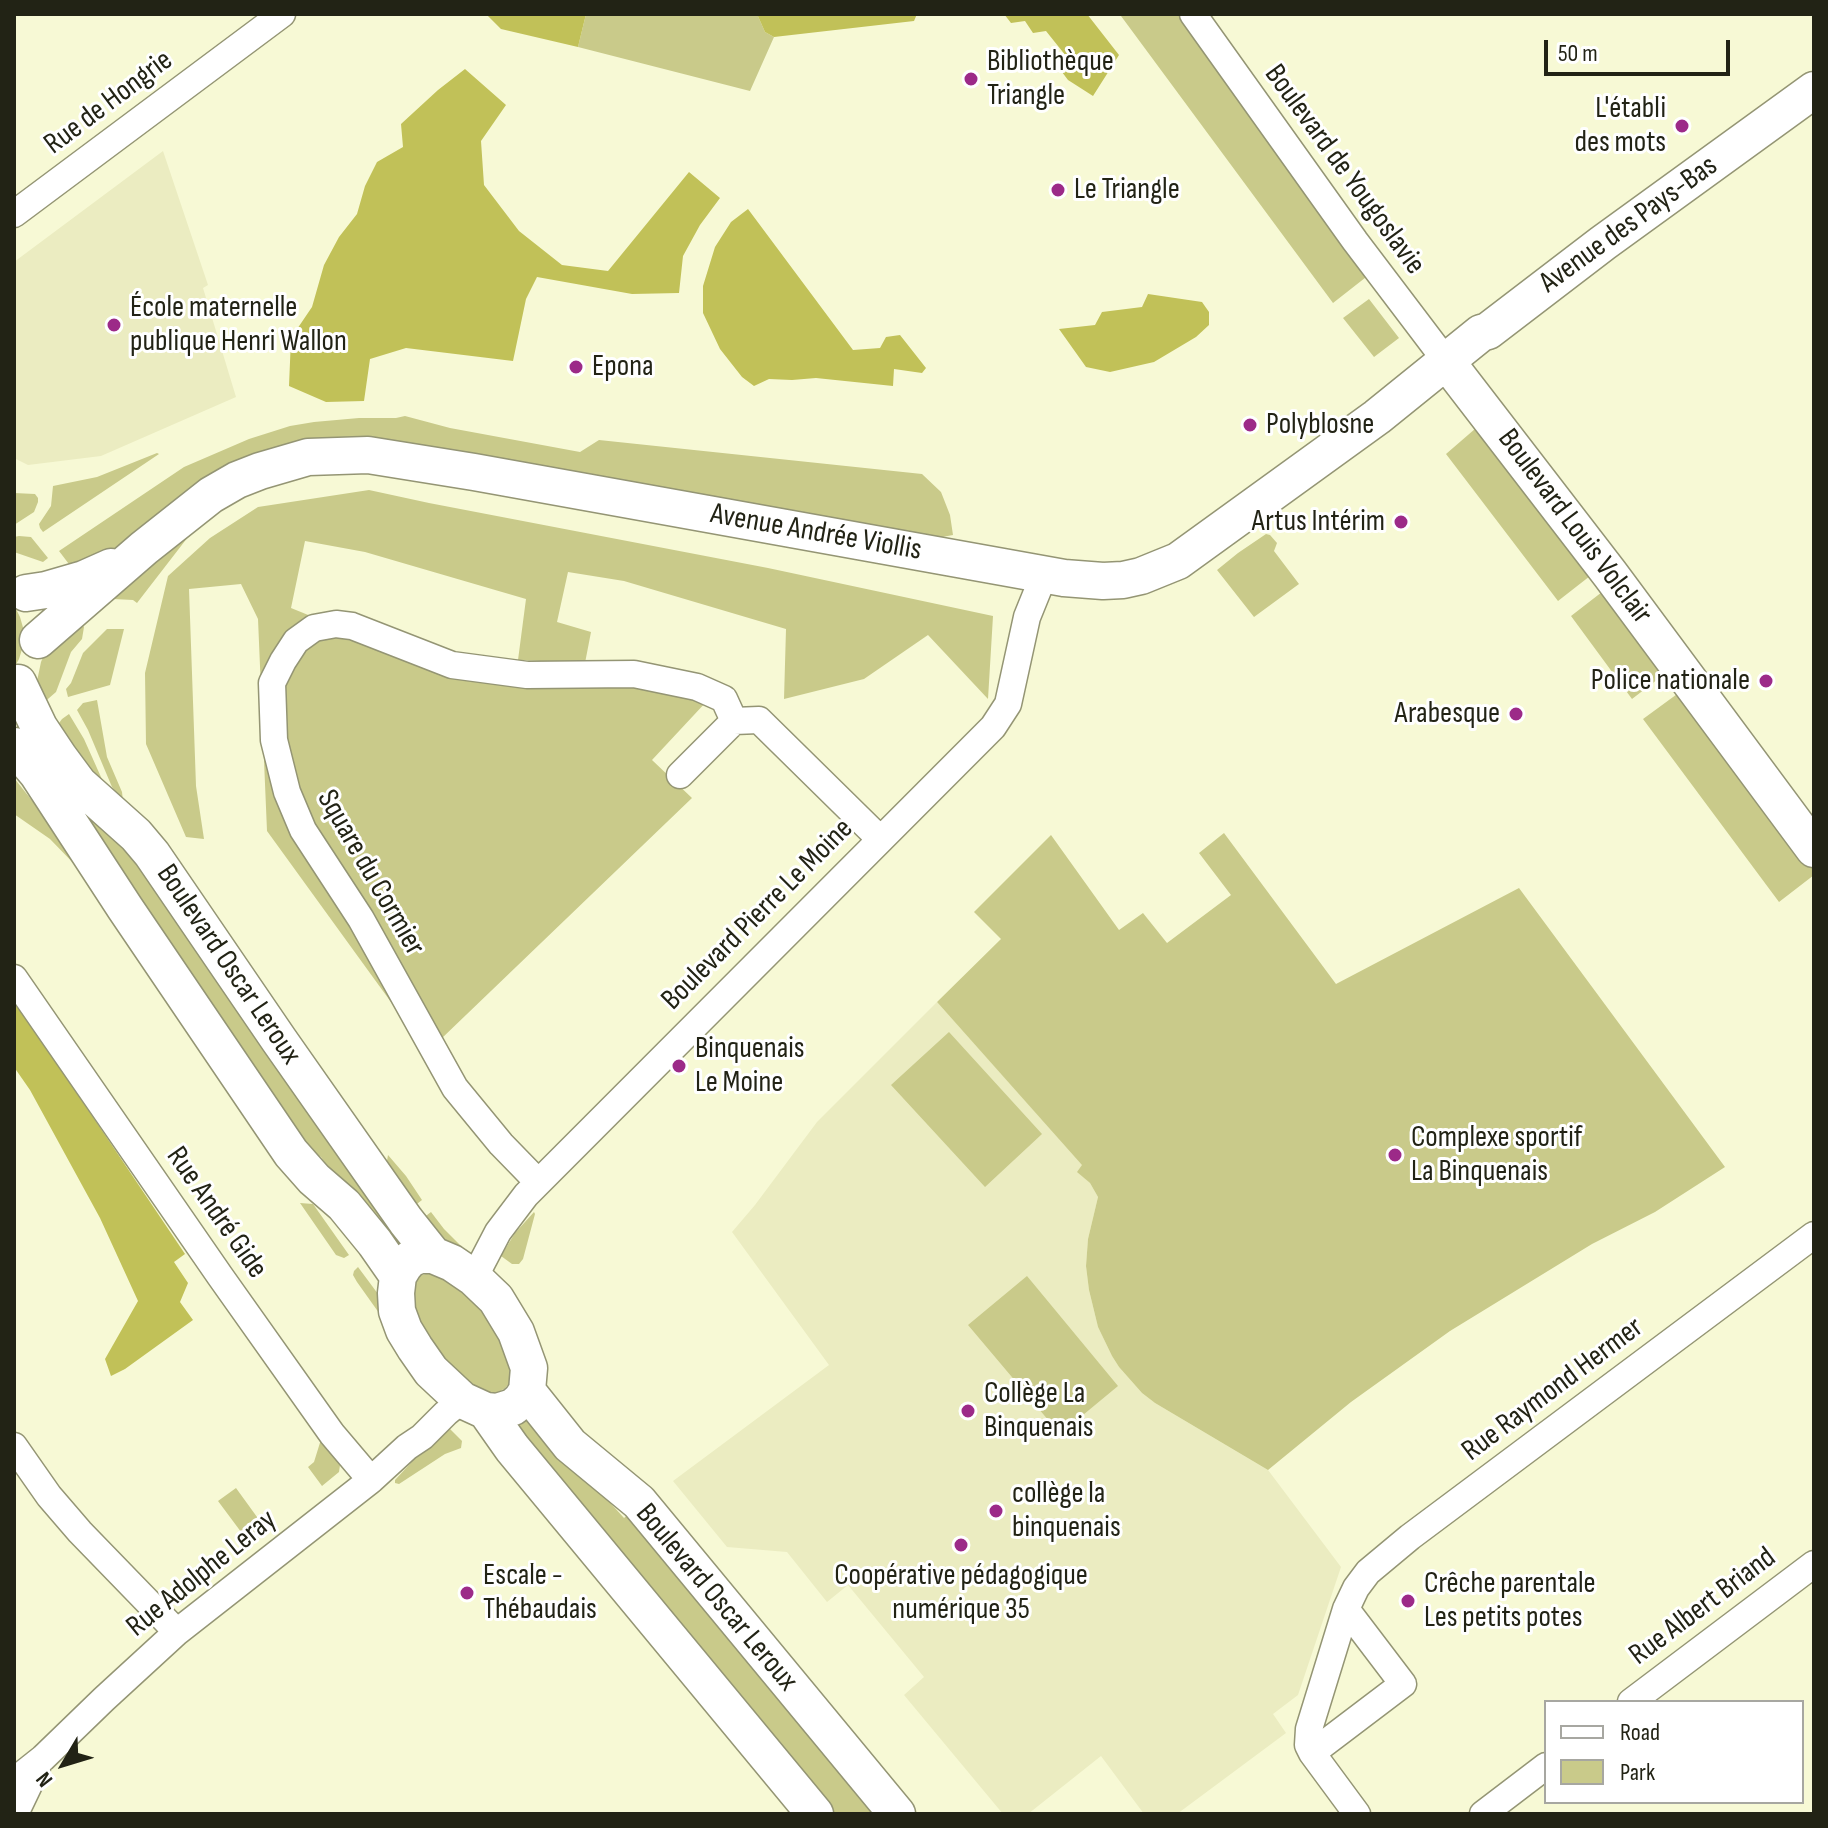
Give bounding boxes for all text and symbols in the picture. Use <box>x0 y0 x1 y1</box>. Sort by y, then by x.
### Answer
scale bar <box>1548 24 1734 74</box>
text: 50 m <box>1558 39 1598 68</box>
street label: Rue de Hongrie <box>38 43 180 163</box>
place label: Bibliothèque Triangle <box>987 44 1114 114</box>
street label: Boulevard de Yougoslavie <box>1256 58 1432 282</box>
marker: Bibliothèque Triangle <box>962 70 980 88</box>
place label: L'établi des mots <box>1574 91 1666 162</box>
marker: L'établi des mots <box>1673 117 1691 135</box>
street label: Avenue des Pays-Bas <box>1533 148 1725 302</box>
place label: Le Triangle <box>1074 172 1180 208</box>
marker: Le Triangle <box>1049 181 1067 199</box>
place label: École maternelle publique Henri Wallon <box>130 290 347 360</box>
marker: École maternelle publique Henri Wallon <box>105 316 123 334</box>
place label: Epona <box>592 349 654 385</box>
marker: Epona <box>567 358 585 376</box>
place label: Polyblosne <box>1266 407 1374 443</box>
marker: Polyblosne <box>1241 416 1259 434</box>
street label: Boulevard Louis Volclair <box>1489 422 1659 632</box>
street label: Avenue Andrée Viollis <box>708 497 924 569</box>
place label: Artus Intérim <box>1252 504 1385 540</box>
marker: Artus Intérim <box>1392 513 1410 531</box>
place label: Police nationale <box>1591 663 1750 699</box>
marker: Police nationale <box>1757 672 1775 690</box>
place label: Arabesque <box>1395 696 1500 732</box>
marker: Arabesque <box>1507 705 1525 723</box>
street label: Square du Cormier <box>308 784 432 962</box>
street label: Boulevard Pierre Le Moine <box>655 812 861 1018</box>
street label: Boulevard Oscar Leroux <box>148 858 308 1072</box>
place label: Binquenais Le Moine <box>695 1031 805 1102</box>
marker: Binquenais Le Moine <box>670 1057 688 1075</box>
place label: Complexe sportif La Binquenais <box>1411 1120 1582 1190</box>
street label: Rue André Gide <box>158 1140 274 1286</box>
marker: Complexe sportif La Binquenais <box>1386 1146 1404 1164</box>
street label: Rue Raymond Hermer <box>1455 1310 1651 1470</box>
place label: Collège La Binquenais <box>984 1376 1094 1446</box>
marker: Collège La Binquenais <box>959 1402 977 1420</box>
place label: collège la binquenais <box>1012 1476 1121 1546</box>
street label: Boulevard Oscar Leroux <box>627 1497 805 1699</box>
marker: collège la binquenais <box>987 1502 1005 1520</box>
street label: Rue Adolphe Leray <box>120 1503 284 1645</box>
marker: Coopérative pédagogique numérique 35 <box>952 1536 970 1554</box>
street label: Rue Albert Briand <box>1623 1540 1783 1674</box>
place label: Escale - Thébaudais <box>483 1558 597 1628</box>
place label: Coopérative pédagogique numérique 35 <box>834 1558 1088 1628</box>
place label: Crêche parentale Les petits potes <box>1424 1566 1596 1636</box>
marker: Escale - Thébaudais <box>458 1584 476 1602</box>
marker: Crêche parentale Les petits potes <box>1399 1592 1417 1610</box>
legend <box>1544 1700 1804 1804</box>
text: Road <box>1620 1718 1660 1747</box>
north arrow <box>24 1724 104 1804</box>
text: Park <box>1620 1758 1655 1787</box>
text: N <box>30 1766 59 1792</box>

